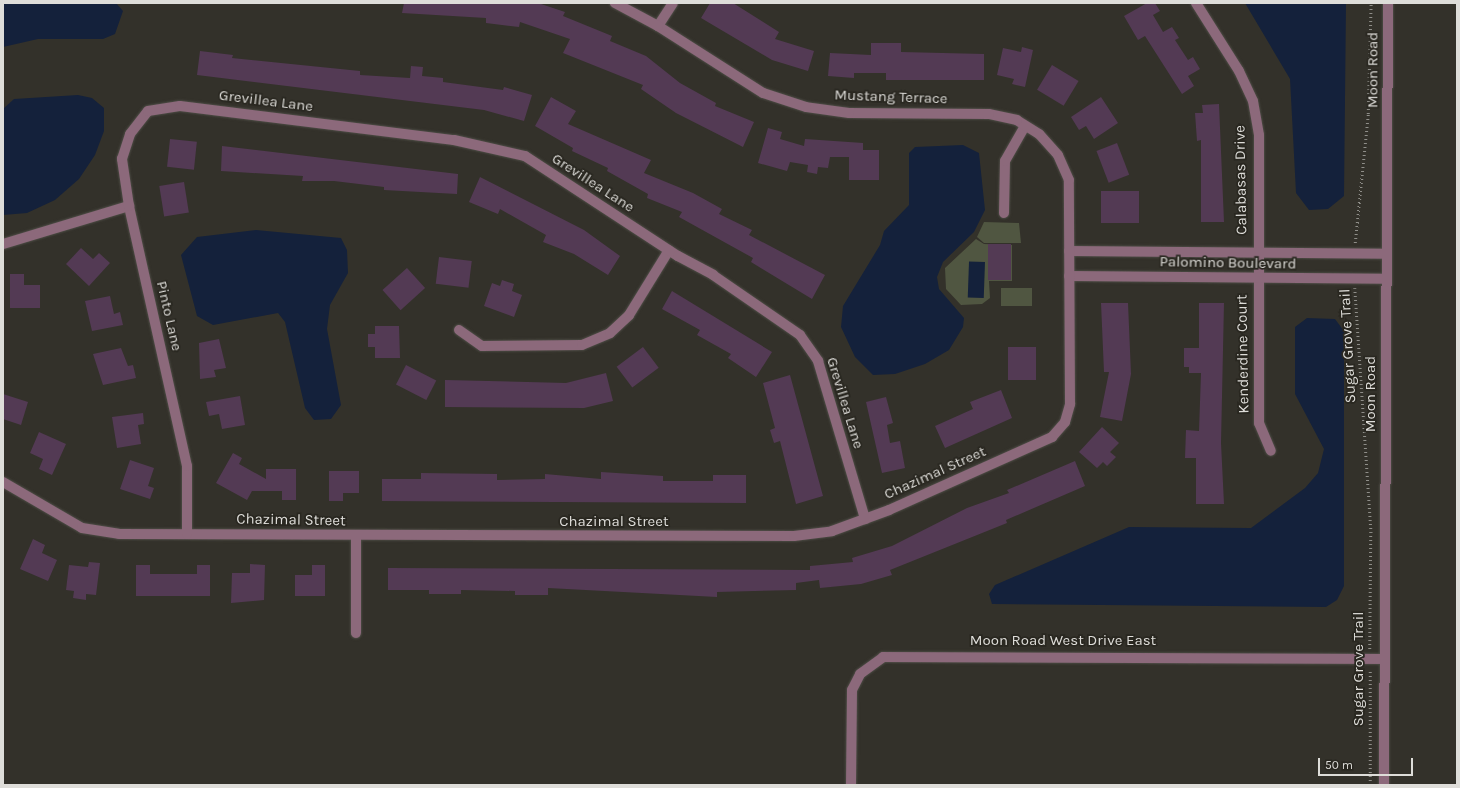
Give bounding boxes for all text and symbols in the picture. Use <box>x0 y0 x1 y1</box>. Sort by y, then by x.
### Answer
street label: Moon Road <box>1364 32 1382 108</box>
street label: Grevillea Lane <box>218 86 314 116</box>
street label: Mustang Terrace <box>834 86 948 108</box>
street label: Calabasas Drive <box>1231 125 1251 235</box>
street label: Grevillea Lane <box>548 150 638 216</box>
street label: Palomino Boulevard <box>1159 253 1297 273</box>
street label: Pinto Lane <box>152 279 186 353</box>
street label: Sugar Grove Trail <box>1336 288 1360 404</box>
street label: Kenderdine Court <box>1233 294 1253 414</box>
street label: Grevillea Lane <box>823 355 867 451</box>
street label: Moon Road <box>1362 356 1380 432</box>
street label: Chazimal Street <box>881 443 989 503</box>
street label: Chazimal Street <box>236 510 346 530</box>
street label: Chazimal Street <box>559 513 669 531</box>
street label: Sugar Grove Trail <box>1350 612 1368 726</box>
street label: Moon Road West Drive East <box>970 632 1156 650</box>
scale bar <box>1320 750 1415 776</box>
text: 50 m <box>1325 758 1353 772</box>

